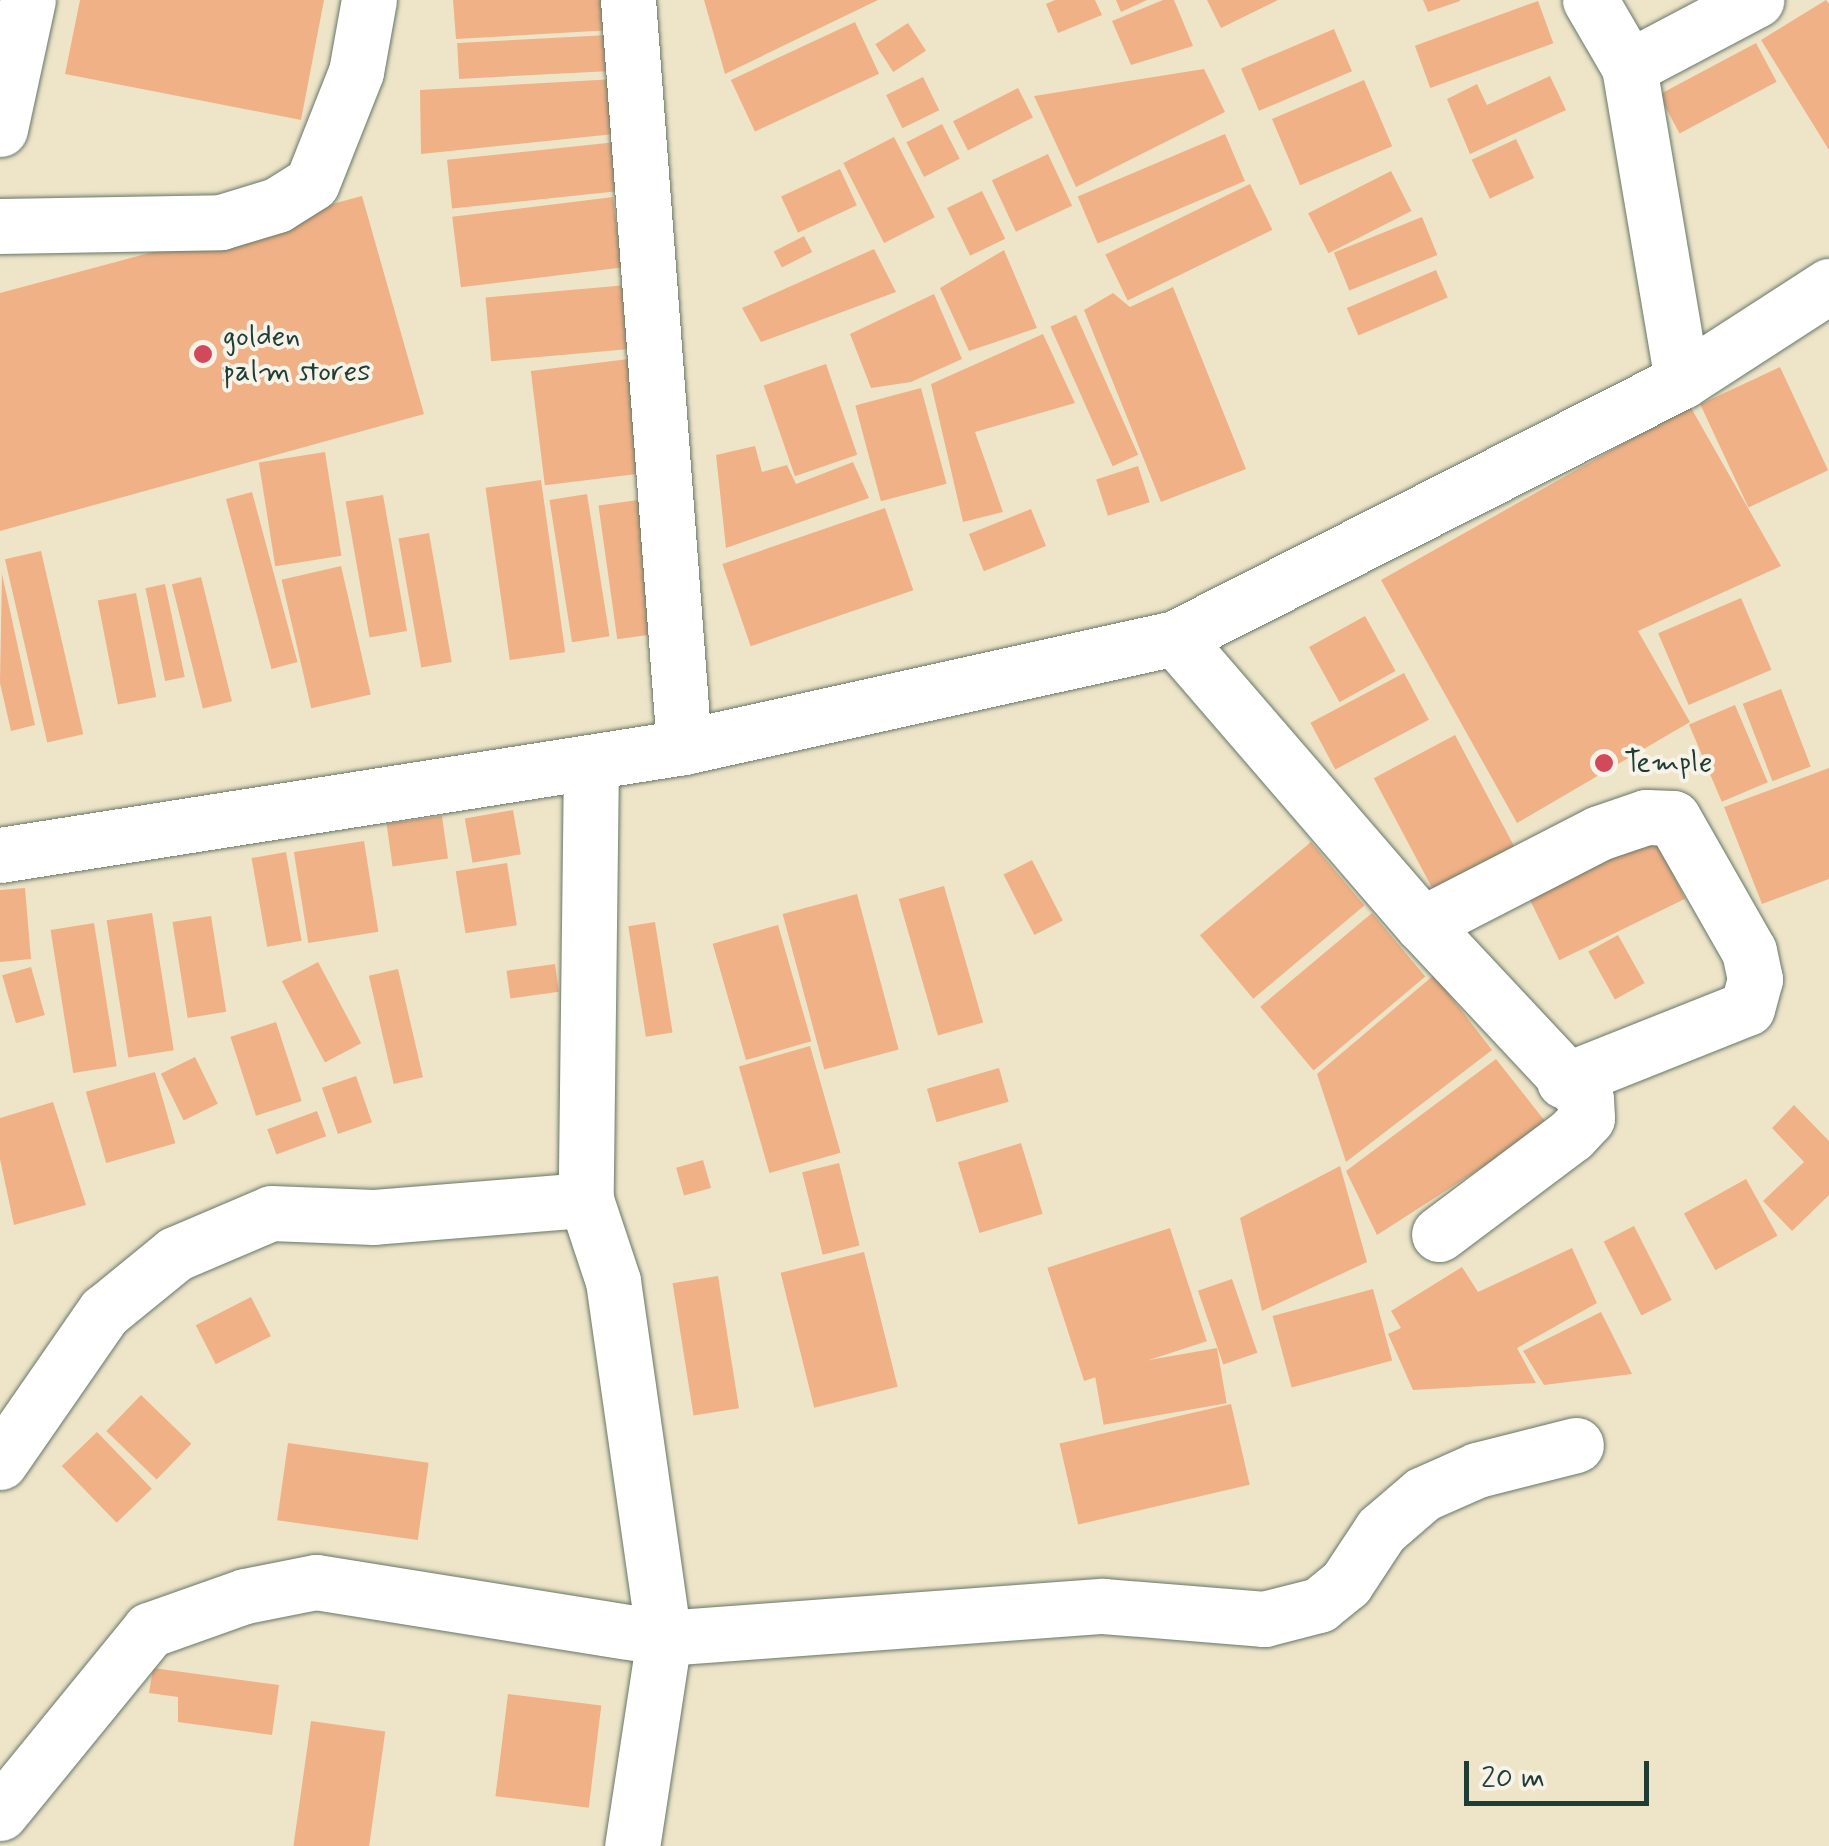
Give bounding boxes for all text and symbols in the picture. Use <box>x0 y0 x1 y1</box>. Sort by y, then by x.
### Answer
place label: golden palm stores <box>223 319 371 390</box>
marker: golden palm stores <box>192 343 214 365</box>
place label: Temple <box>1624 745 1713 781</box>
marker: Temple <box>1593 752 1615 774</box>
scale bar <box>1469 1741 1654 1803</box>
text: 20 m <box>1481 1759 1545 1798</box>

